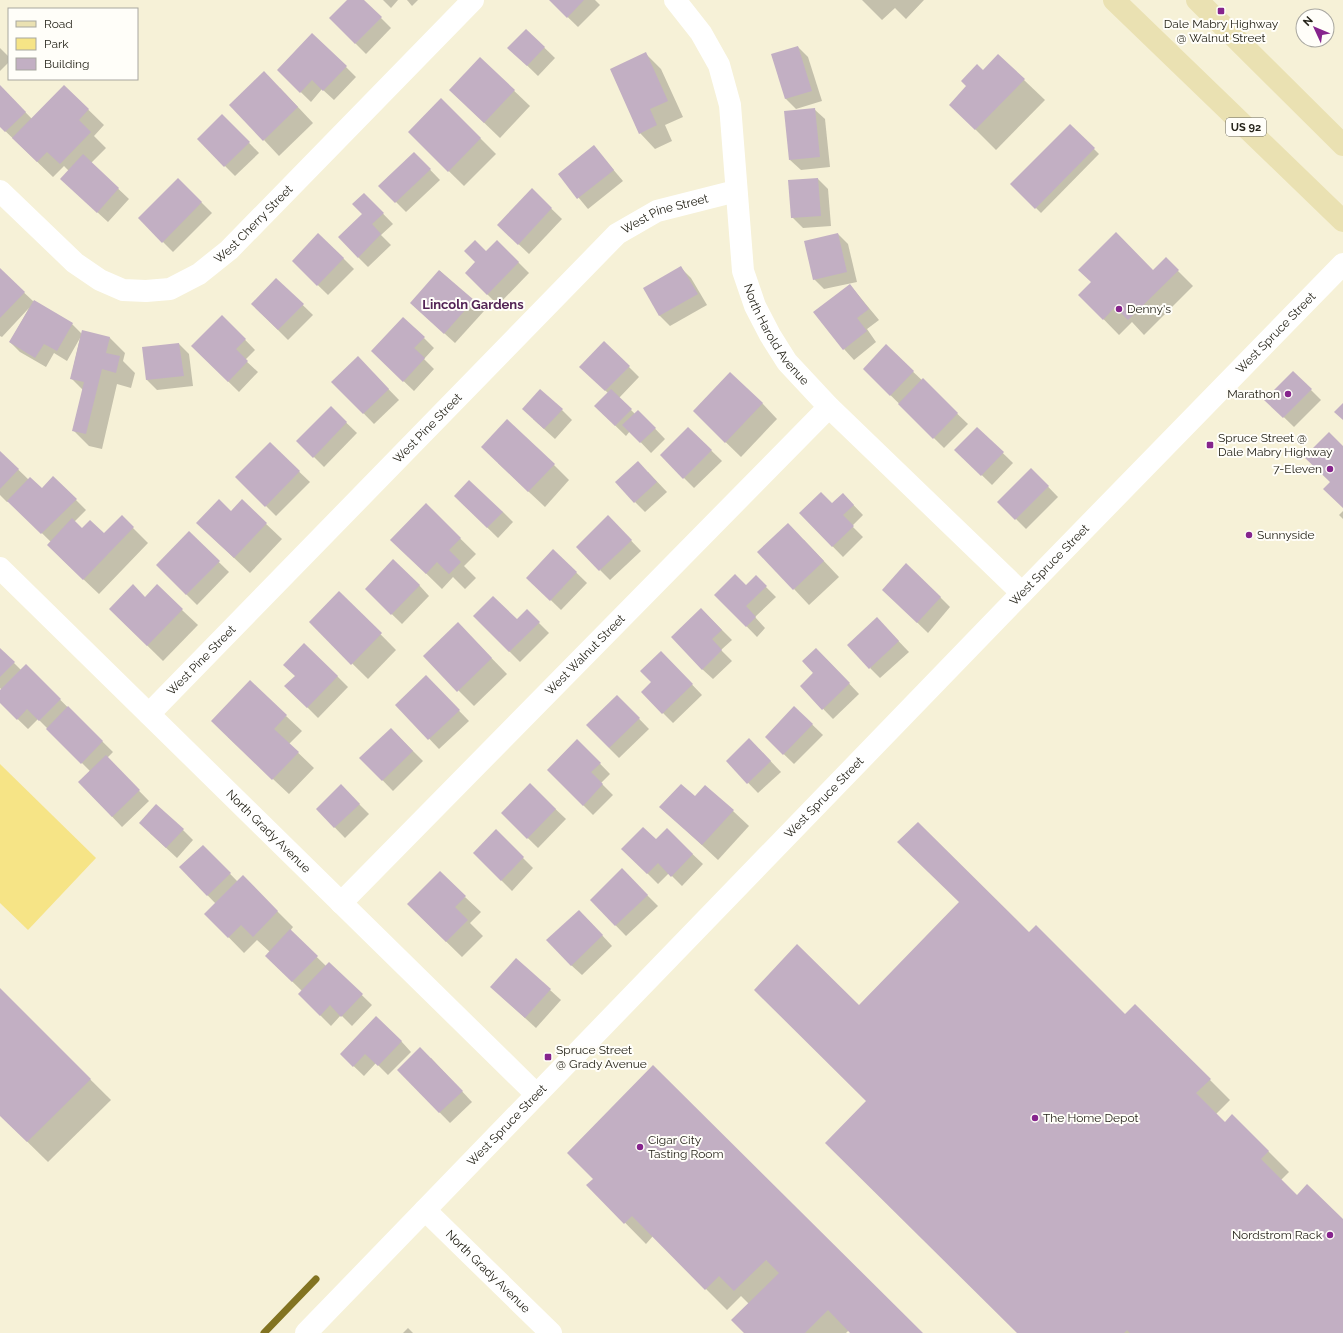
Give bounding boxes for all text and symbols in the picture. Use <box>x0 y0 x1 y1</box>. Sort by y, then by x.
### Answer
marker: Dale Mabry Highway @ Walnut Street <box>1216 6 1226 16</box>
legend <box>8 8 138 80</box>
north arrow <box>1295 8 1335 48</box>
text: N <box>1301 14 1316 29</box>
text: Road <box>44 17 73 31</box>
place label: Dale Mabry Highway @ Walnut Street <box>1164 17 1279 45</box>
text: Park <box>44 37 69 51</box>
text: Building <box>44 57 90 71</box>
road number: US 92 <box>1226 118 1266 136</box>
street label: West Cherry Street <box>211 182 296 266</box>
street label: West Pine Street <box>619 191 710 237</box>
street label: North Harold Avenue <box>741 282 812 388</box>
street label: West Spruce Street <box>1233 290 1318 376</box>
district label: Lincoln Gardens <box>422 297 524 312</box>
place label: Denny's <box>1127 302 1171 316</box>
marker: Denny's <box>1114 304 1124 314</box>
place label: Marathon <box>1227 387 1280 401</box>
marker: Marathon <box>1283 389 1293 399</box>
street label: West Pine Street <box>390 390 465 466</box>
place label: Spruce Street @ Dale Mabry Highway <box>1218 431 1333 459</box>
marker: Spruce Street @ Dale Mabry Highway <box>1205 440 1215 450</box>
place label: 7-Eleven <box>1273 462 1322 476</box>
marker: 7-Eleven <box>1325 464 1335 474</box>
street label: West Spruce Street <box>1007 521 1092 608</box>
place label: Sunnyside <box>1257 528 1315 542</box>
marker: Sunnyside <box>1244 530 1254 540</box>
street label: West Walnut Street <box>542 612 628 698</box>
street label: West Pine Street <box>164 622 239 698</box>
street label: West Spruce Street <box>782 754 867 841</box>
street label: North Grady Avenue <box>223 787 313 876</box>
place label: Spruce Street @ Grady Avenue <box>556 1043 647 1071</box>
marker: Spruce Street @ Grady Avenue <box>543 1052 553 1062</box>
street label: West Spruce Street <box>464 1082 549 1169</box>
place label: The Home Depot <box>1043 1111 1139 1125</box>
marker: The Home Depot <box>1030 1113 1040 1123</box>
place label: Cigar City Tasting Room <box>648 1133 723 1161</box>
marker: Cigar City Tasting Room <box>635 1142 645 1152</box>
street label: North Grady Avenue <box>443 1227 533 1316</box>
place label: Nordstrom Rack <box>1232 1228 1323 1242</box>
marker: Nordstrom Rack <box>1325 1230 1335 1240</box>

